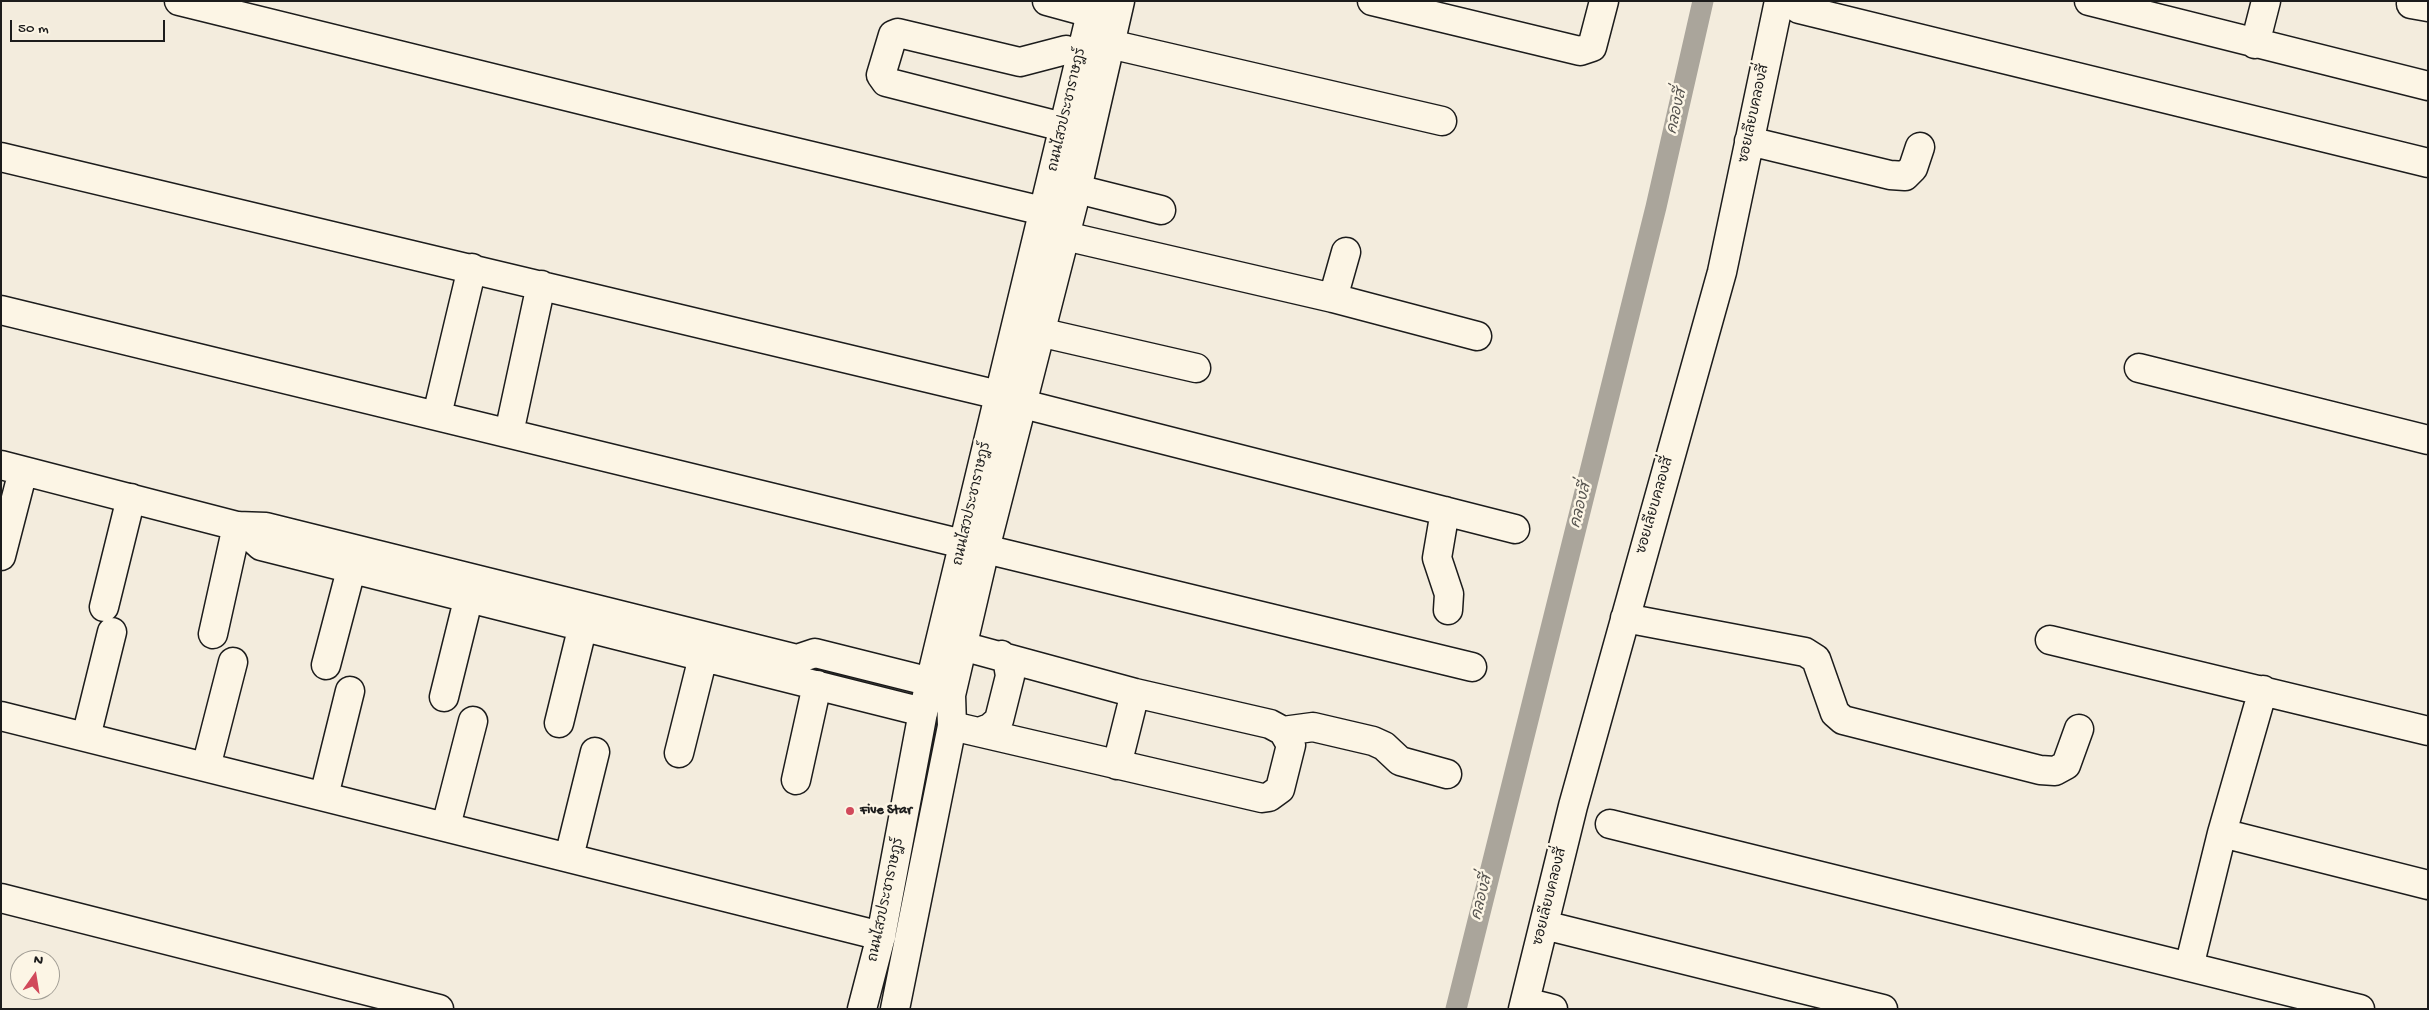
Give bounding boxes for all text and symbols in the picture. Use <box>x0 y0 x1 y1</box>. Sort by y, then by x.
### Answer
scale bar <box>12 10 168 42</box>
text: 50 m <box>18 20 49 38</box>
street label: ถนนไสวประชาราษฎร์ <box>1046 47 1090 173</box>
street label: ซอยเลียบคลองสี่ <box>1736 63 1774 165</box>
water label: คลองสี่ <box>1664 88 1692 136</box>
street label: ถนนไสวประชาราษฎร์ <box>951 441 995 567</box>
street label: ซอยเลียบคลองสี่ <box>1634 456 1678 556</box>
water label: คลองสี่ <box>1568 482 1596 530</box>
place label: Five Star <box>860 803 912 819</box>
marker: Five Star <box>844 805 856 817</box>
street label: ถนนไสวประชาราษฎร์ <box>866 837 908 963</box>
street label: ซอยเลียบคลองสี่ <box>1531 847 1571 947</box>
water label: คลองสี่ <box>1469 874 1497 922</box>
north arrow <box>10 950 60 1000</box>
text: N <box>32 952 45 970</box>

